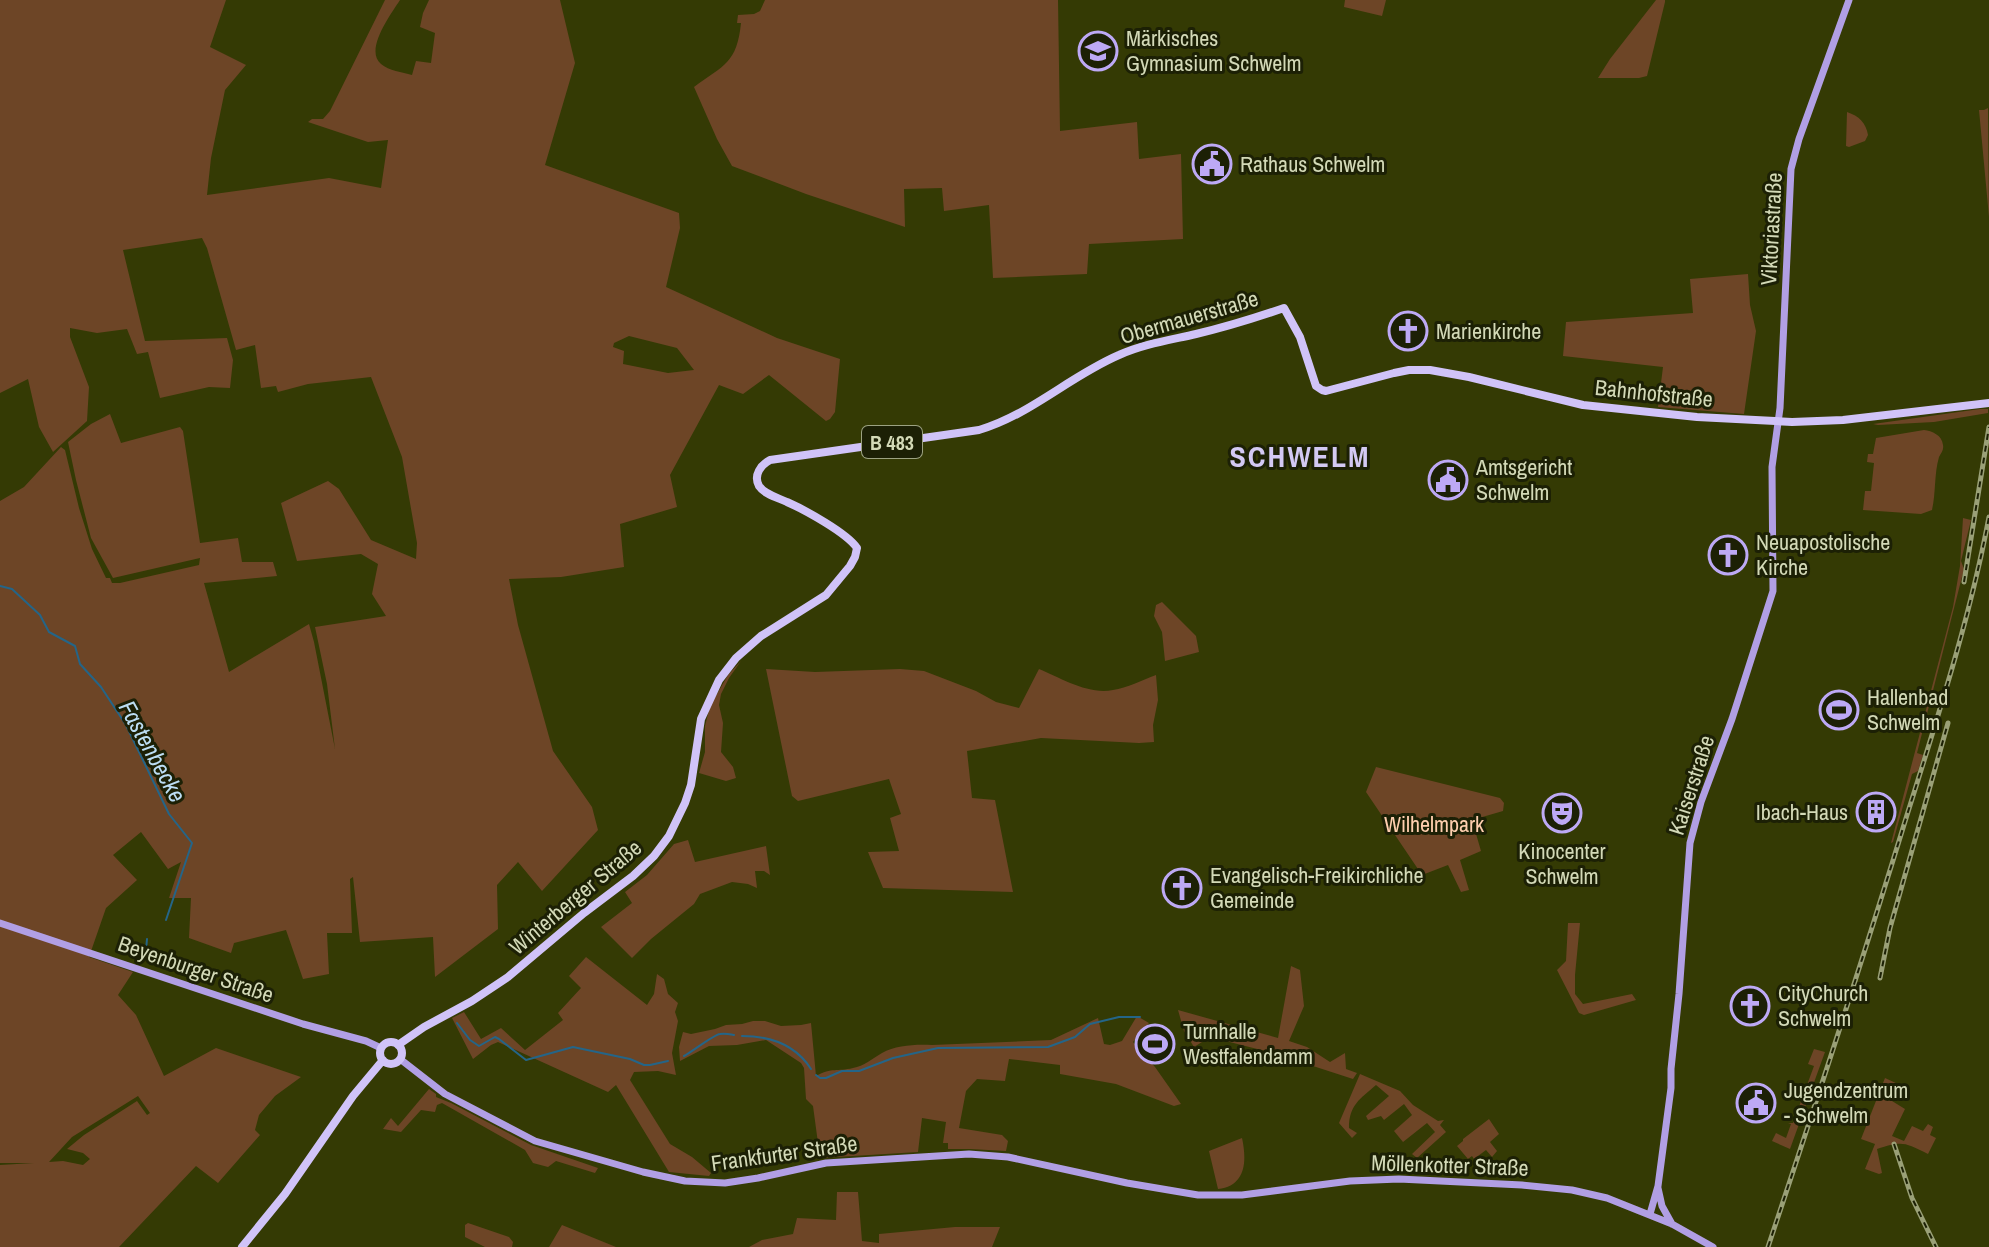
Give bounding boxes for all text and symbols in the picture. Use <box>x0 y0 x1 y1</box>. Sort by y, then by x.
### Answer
place label: Märkisches Gymnasium Schwelm <box>1126 23 1301 78</box>
school or university icon: Märkisches Gymnasium Schwelm <box>1077 30 1119 72</box>
public building icon: Rathaus Schwelm <box>1191 143 1233 185</box>
place label: Rathaus Schwelm <box>1240 149 1385 179</box>
street label: Viktoriastraße <box>1753 172 1789 286</box>
street label: Obermauerstraße <box>1116 283 1262 351</box>
church icon: Marienkirche <box>1387 310 1429 352</box>
place label: Marienkirche <box>1436 316 1541 346</box>
street label: Bahnhofstraße <box>1594 372 1714 414</box>
road number: B 483 <box>862 426 922 458</box>
district label: SCHWELM <box>1229 436 1371 476</box>
place label: Amtsgericht Schwelm <box>1475 452 1572 507</box>
public building icon: Amtsgericht Schwelm <box>1427 459 1469 501</box>
place label: Neuapostolische Kirche <box>1756 527 1890 582</box>
church icon: Neuapostolische Kirche <box>1707 534 1749 576</box>
place label: Hallenbad Schwelm <box>1867 682 1948 737</box>
sports icon: Hallenbad Schwelm <box>1818 689 1860 731</box>
water label: Fastenbecke <box>112 694 194 808</box>
street label: Kaiserstraße <box>1661 731 1721 839</box>
building icon: Ibach-Haus <box>1855 791 1897 833</box>
theatre icon: Kinocenter Schwelm <box>1541 792 1583 834</box>
place label: Ibach-Haus <box>1756 797 1848 827</box>
park label: Wilhelmpark <box>1384 809 1485 839</box>
street label: Winterberger Straße <box>502 833 648 961</box>
place label: Kinocenter Schwelm <box>1518 836 1606 891</box>
place label: Evangelisch-Freikirchliche Gemeinde <box>1210 860 1424 915</box>
church icon: Evangelisch-Freikirchliche Gemeinde <box>1161 867 1203 909</box>
street label: Beyenburger Straße <box>114 928 278 1010</box>
place label: CityChurch Schwelm <box>1778 978 1868 1033</box>
church icon: CityChurch Schwelm <box>1729 985 1771 1027</box>
place label: Turnhalle Westfalendamm <box>1183 1016 1313 1071</box>
sports icon: Turnhalle Westfalendamm <box>1134 1023 1176 1065</box>
place label: Jugendzentrum - Schwelm <box>1784 1075 1908 1130</box>
public building icon: Jugendzentrum - Schwelm <box>1735 1082 1777 1124</box>
street label: Frankfurter Straße <box>709 1128 859 1178</box>
street label: Möllenkotter Straße <box>1371 1147 1529 1183</box>

